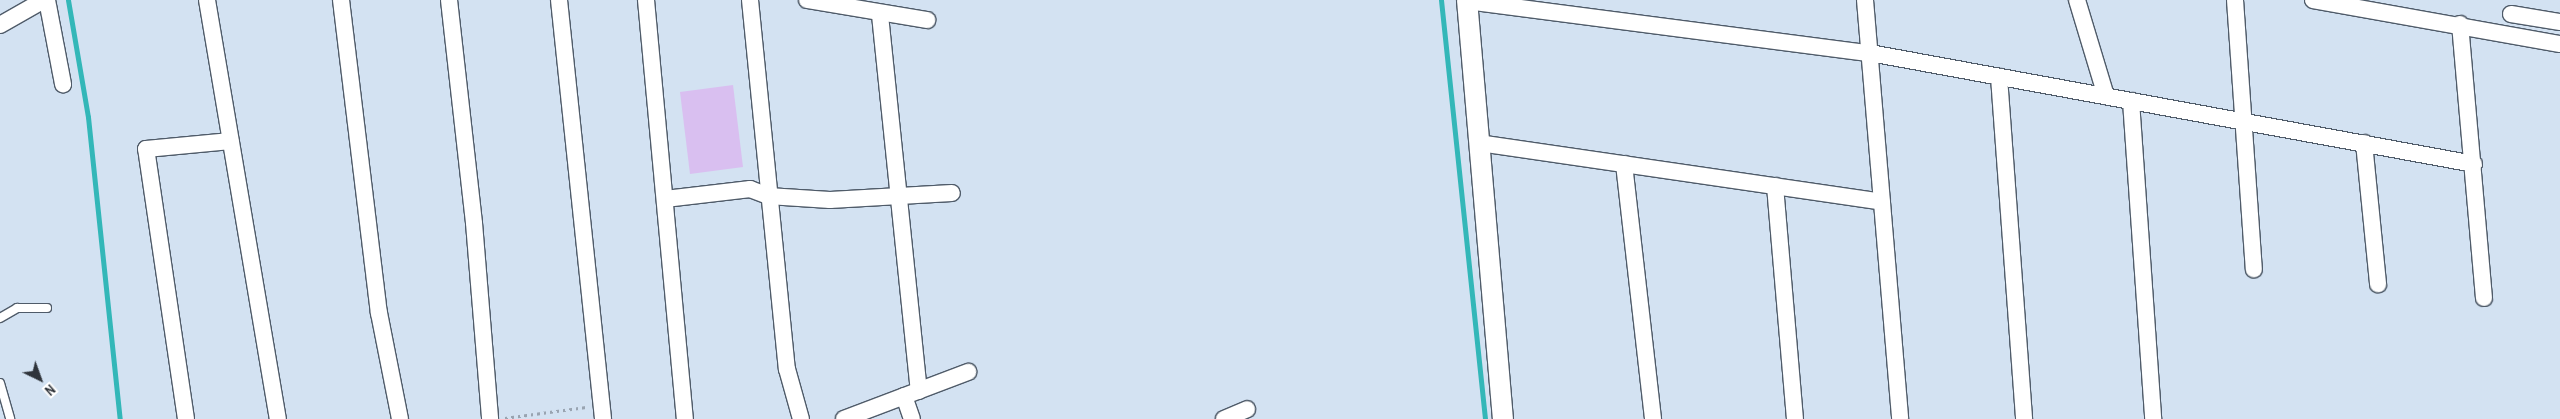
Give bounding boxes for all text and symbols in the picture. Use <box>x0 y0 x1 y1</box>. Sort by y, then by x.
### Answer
north arrow <box>15 354 65 404</box>
text: N <box>41 381 59 400</box>

